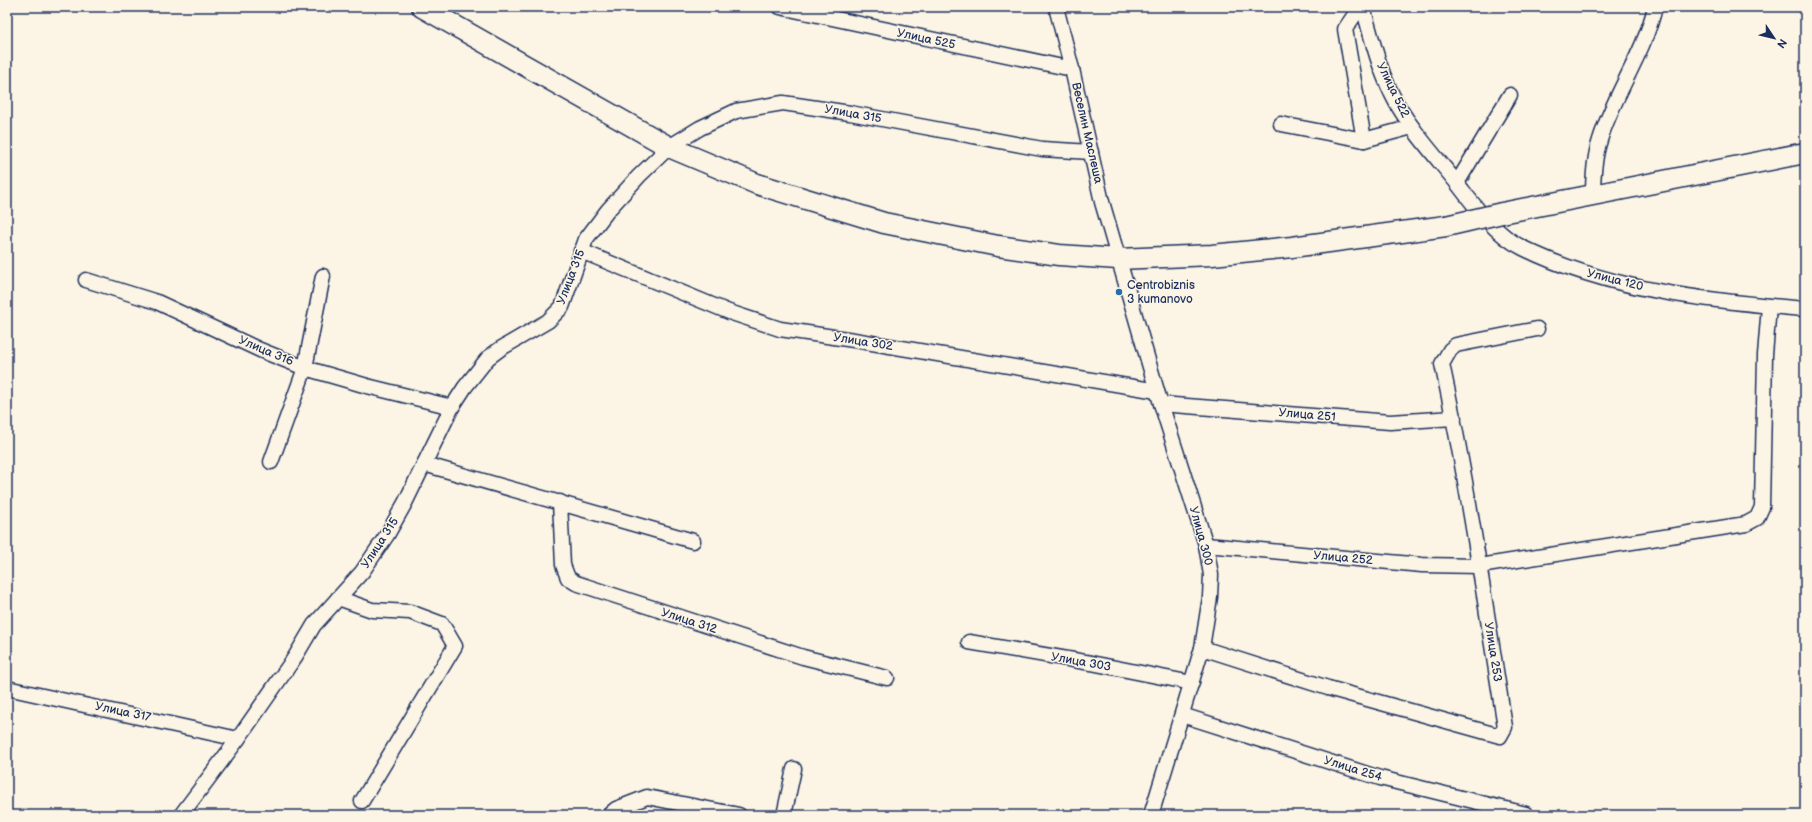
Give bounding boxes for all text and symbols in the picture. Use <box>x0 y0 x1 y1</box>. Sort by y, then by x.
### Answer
north arrow <box>1754 18 1794 58</box>
street label: Улица 525 <box>895 25 957 53</box>
text: N <box>1774 36 1789 51</box>
street label: Улица 522 <box>1373 60 1413 120</box>
street label: Веселин Маслеша <box>1068 81 1106 185</box>
street label: Улица 315 <box>823 102 883 126</box>
street label: Улица 315 <box>554 247 588 307</box>
street label: Улица 120 <box>1585 266 1645 294</box>
place label: Centrobiznis 3 kumanovo <box>1127 278 1195 307</box>
marker: Centrobiznis 3 kumanovo <box>1114 287 1124 297</box>
street label: Улица 302 <box>832 330 894 354</box>
street label: Улица 316 <box>236 333 296 369</box>
street label: Улица 251 <box>1278 405 1336 425</box>
street label: Улица 300 <box>1186 505 1216 567</box>
street label: Улица 315 <box>358 515 402 571</box>
street label: Улица 252 <box>1313 548 1373 568</box>
street label: Улица 312 <box>659 605 719 637</box>
street label: Улица 253 <box>1481 621 1505 683</box>
street label: Улица 303 <box>1050 649 1112 675</box>
street label: Улица 317 <box>94 699 152 725</box>
street label: Улица 254 <box>1322 753 1385 785</box>

